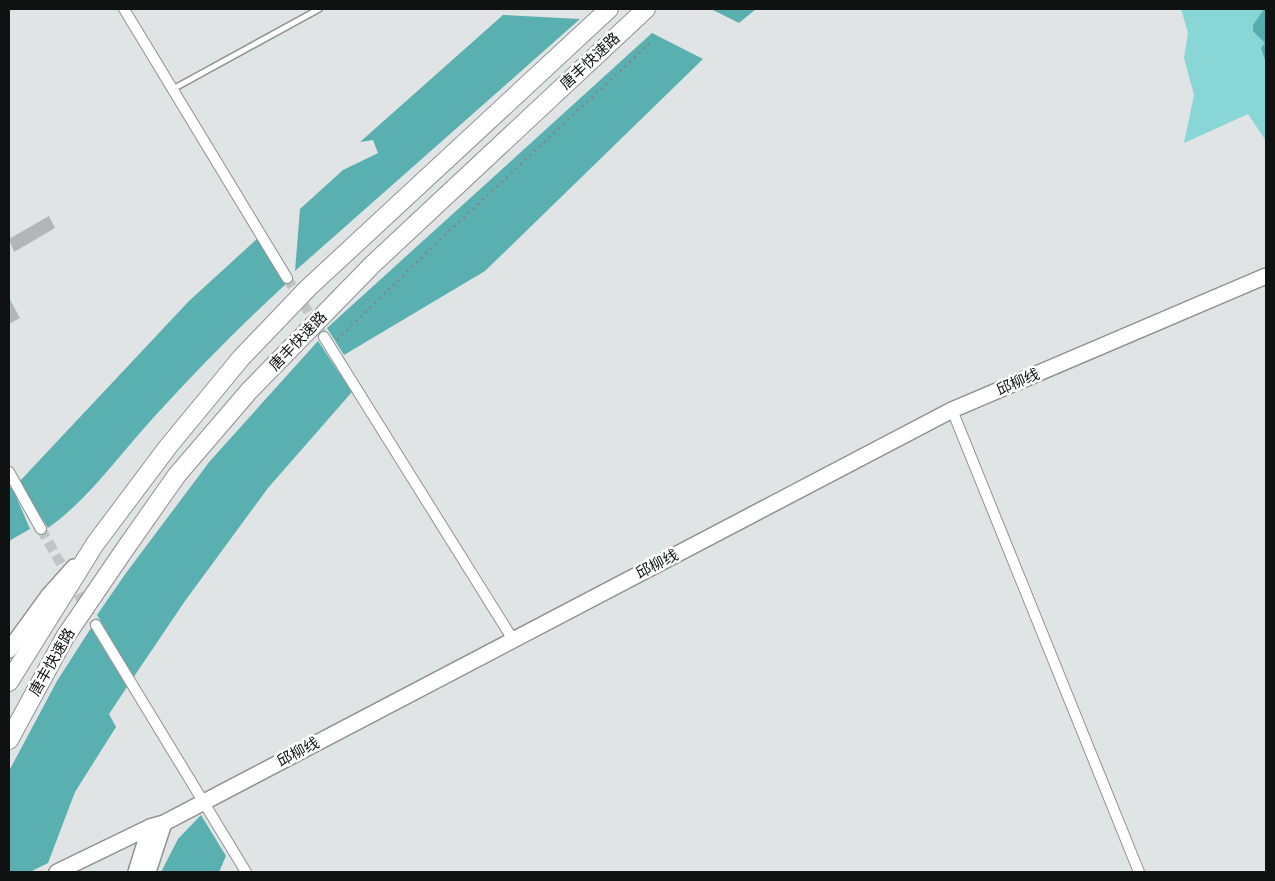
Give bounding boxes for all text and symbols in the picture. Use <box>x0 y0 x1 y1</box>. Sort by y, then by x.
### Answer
street label: 唐丰快速路 <box>556 29 624 93</box>
street label: 唐丰快速路 <box>265 308 331 374</box>
street label: 邱柳线 <box>994 365 1042 399</box>
street label: 邱柳线 <box>633 546 681 582</box>
street label: 唐丰快速路 <box>25 625 79 699</box>
street label: 邱柳线 <box>274 733 322 771</box>

